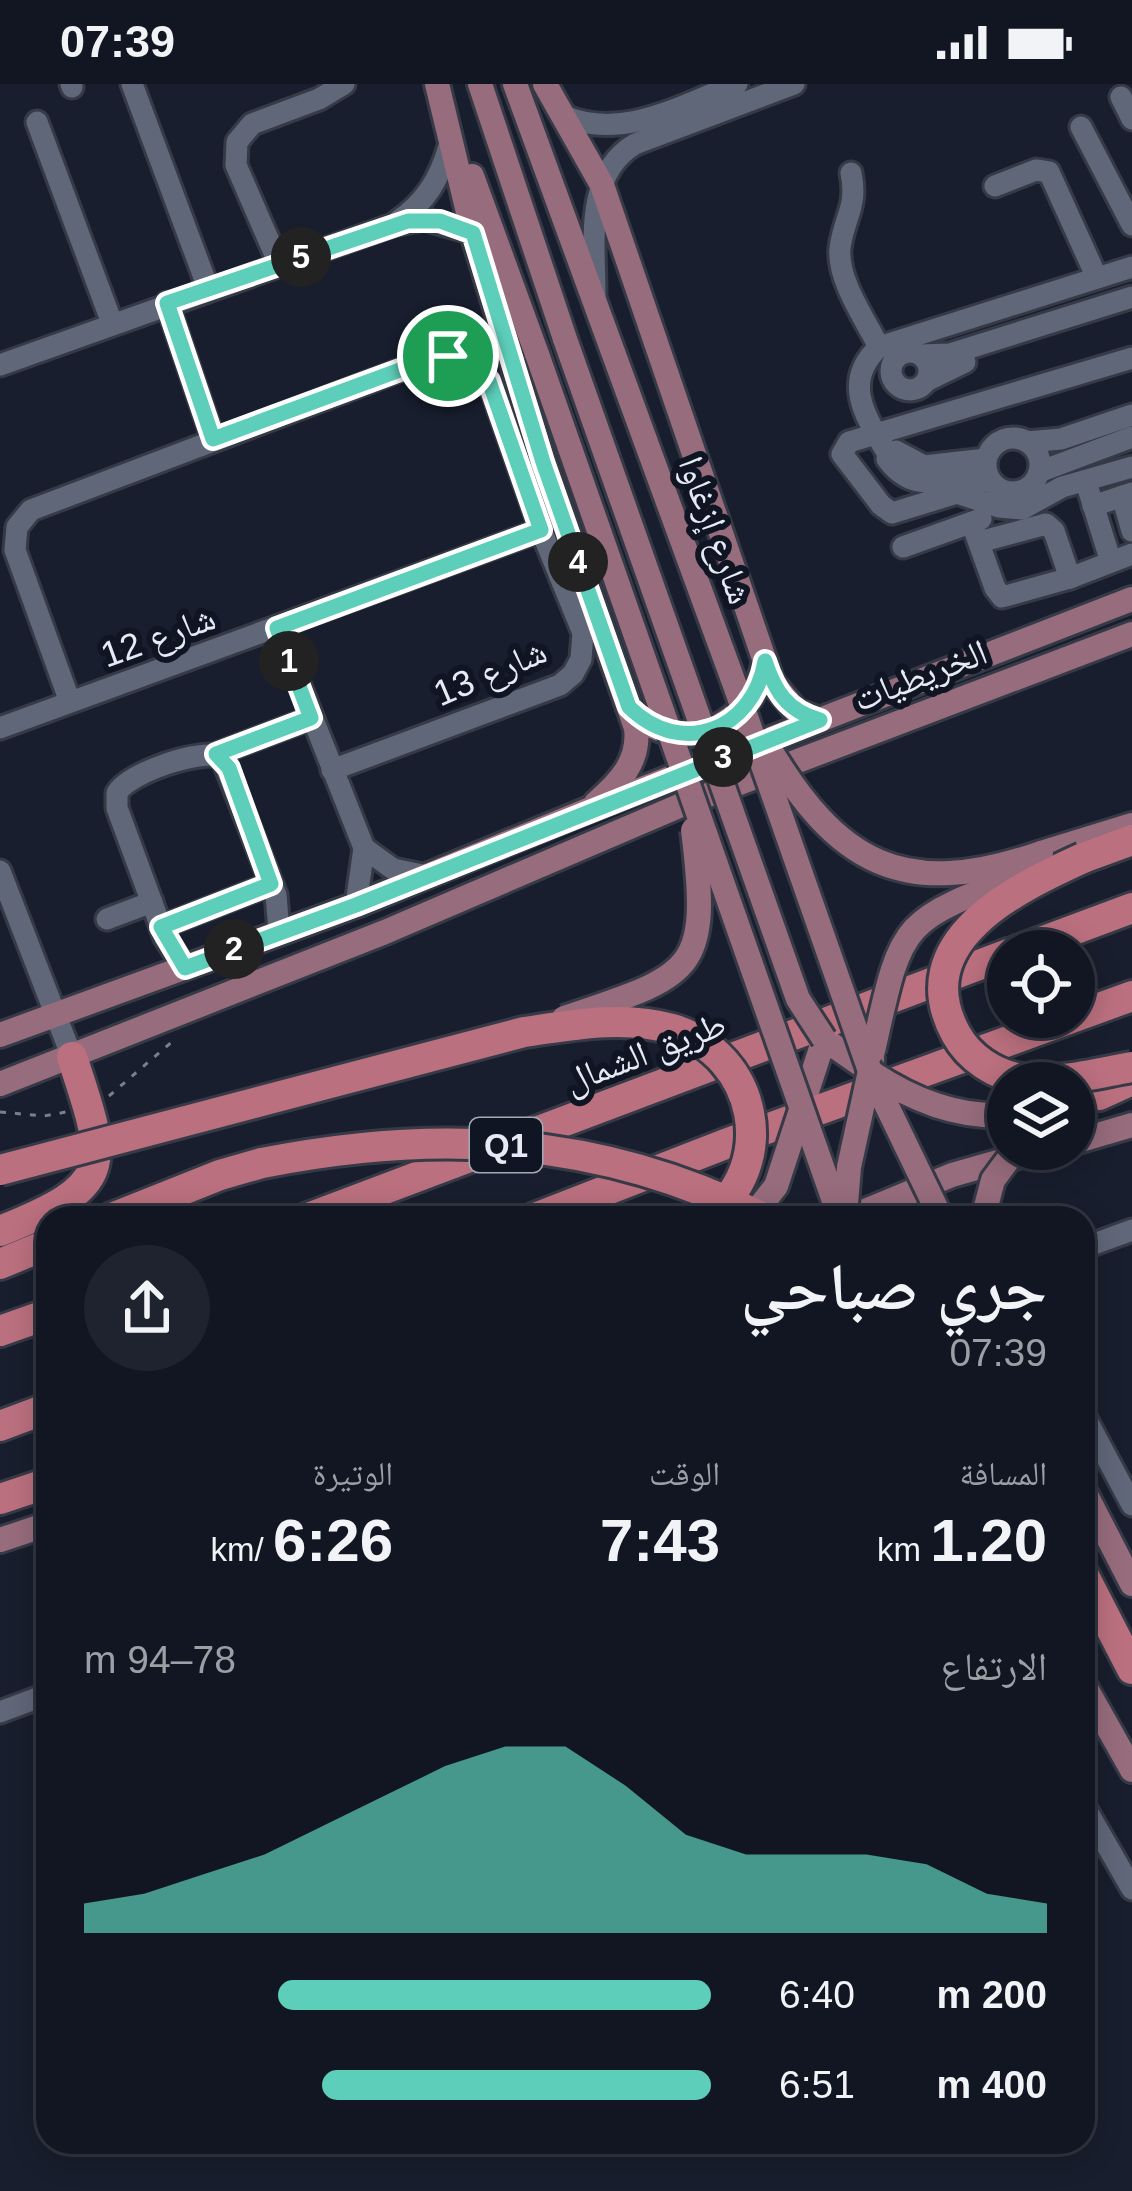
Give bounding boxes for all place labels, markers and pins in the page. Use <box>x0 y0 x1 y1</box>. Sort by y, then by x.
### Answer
pin: 5 <box>271 227 331 287</box>
pin <box>397 305 499 407</box>
pin: 4 <box>548 532 608 592</box>
pin: 1 <box>259 631 319 691</box>
pin: 3 <box>693 727 753 787</box>
pin: 2 <box>204 919 264 979</box>

